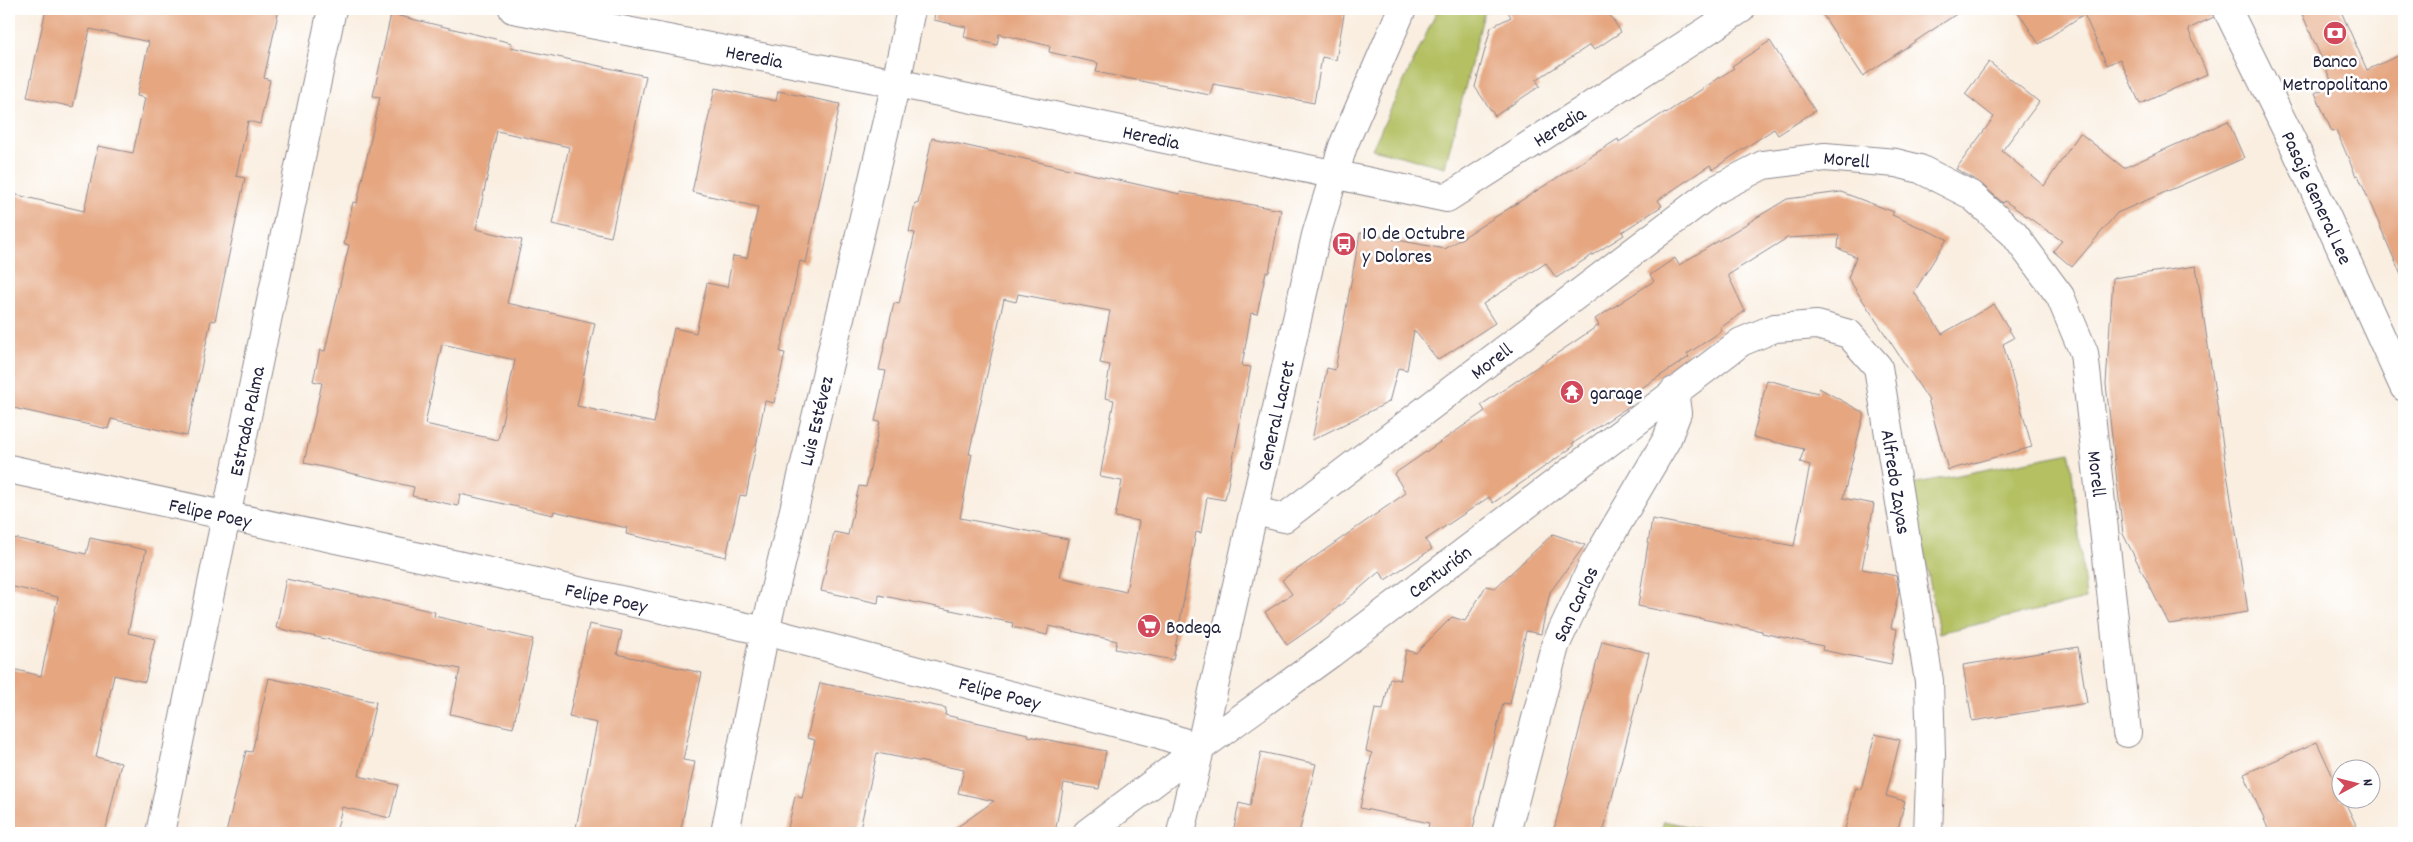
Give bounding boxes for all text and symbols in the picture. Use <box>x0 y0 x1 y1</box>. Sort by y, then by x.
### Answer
bank icon: Banco Metropolitano <box>2322 20 2348 46</box>
street label: Heredia <box>723 39 786 78</box>
place label: Banco Metropolitano <box>2282 49 2388 100</box>
street label: Heredia <box>1529 101 1593 156</box>
street label: Heredia <box>1120 120 1183 159</box>
street label: Pasaje General Lee <box>2272 127 2358 270</box>
street label: Morell <box>1822 146 1871 178</box>
place label: 10 de Octubre y Dolores <box>1362 221 1465 272</box>
bus stop icon: 10 de Octubre y Dolores <box>1331 231 1357 257</box>
street label: Morell <box>1466 337 1520 388</box>
street label: General Lacret <box>1252 358 1304 474</box>
street label: Estrada Palma <box>224 363 274 479</box>
street label: Luis Estévez <box>794 373 843 469</box>
temple icon: garage <box>1559 379 1585 405</box>
place label: garage <box>1590 381 1643 409</box>
street label: Alfredo Zayas <box>1871 428 1916 537</box>
street label: Morell <box>2078 449 2111 499</box>
street label: Felipe Poey <box>166 493 255 538</box>
street label: Centurión <box>1403 540 1479 607</box>
street label: San Carlos <box>1548 562 1607 648</box>
street label: Felipe Poey <box>562 577 651 623</box>
supermarket icon: Bodega <box>1136 613 1162 639</box>
place label: Bodega <box>1166 615 1221 643</box>
street label: Felipe Poey <box>955 671 1044 720</box>
north arrow <box>2330 760 2380 810</box>
text: N <box>2357 778 2377 787</box>

